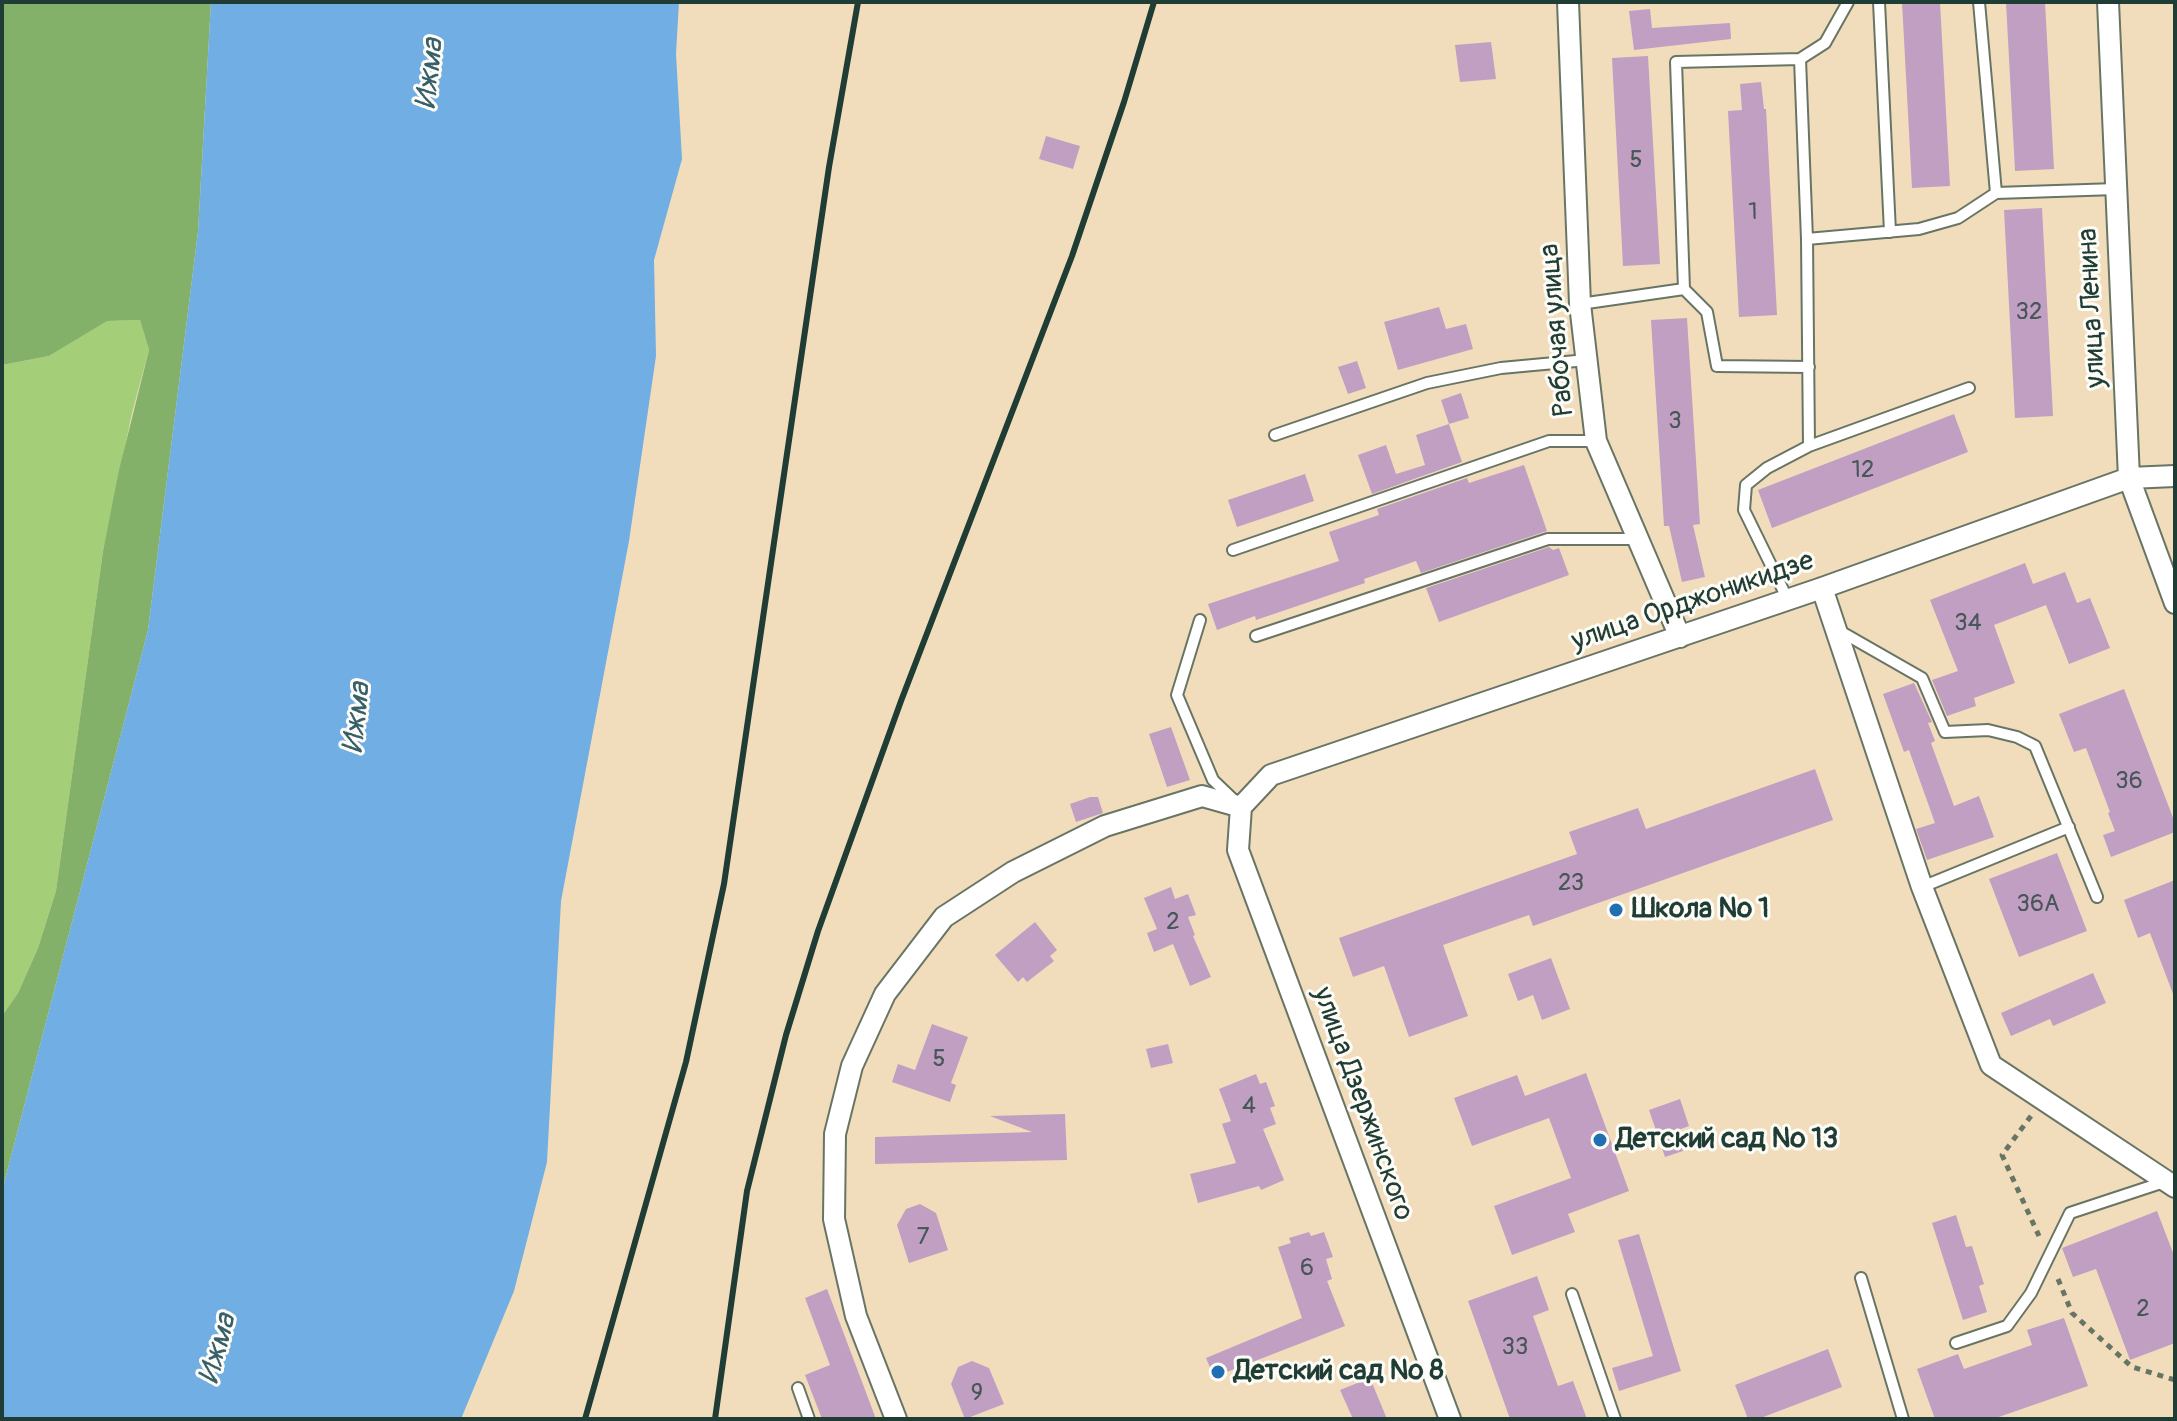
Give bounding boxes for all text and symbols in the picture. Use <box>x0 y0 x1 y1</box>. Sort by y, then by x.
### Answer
water label: Ижма <box>409 37 453 111</box>
house number: 5 <box>1629 147 1643 175</box>
house number: 1 <box>1748 199 1758 227</box>
street label: улица Ленина <box>2072 227 2114 389</box>
street label: Рабочая улица <box>1534 242 1582 418</box>
house number: 32 <box>2016 299 2042 327</box>
house number: 3 <box>1668 408 1682 436</box>
house number: 12 <box>1852 457 1874 485</box>
street label: улица Орджоникидзе <box>1567 545 1819 659</box>
house number: 34 <box>1954 610 1982 638</box>
water label: Ижма <box>336 681 380 755</box>
house number: 36 <box>2115 768 2143 796</box>
house number: 23 <box>1558 870 1584 898</box>
house number: 36А <box>2017 891 2059 919</box>
place label: Школа № 1 <box>1632 893 1769 927</box>
marker: Школа № 1 <box>1607 901 1625 919</box>
house number: 2 <box>1166 909 1180 937</box>
street label: улица Дзержинского <box>1304 983 1420 1225</box>
house number: 5 <box>932 1046 946 1074</box>
house number: 4 <box>1242 1093 1256 1121</box>
place label: Детский сад № 13 <box>1616 1123 1838 1157</box>
marker: Детский сад № 13 <box>1591 1131 1609 1149</box>
house number: 7 <box>917 1224 929 1252</box>
house number: 6 <box>1300 1255 1314 1283</box>
house number: 2 <box>2136 1296 2150 1324</box>
water label: Ижма <box>192 1310 246 1388</box>
house number: 33 <box>1502 1334 1528 1362</box>
place label: Детский сад № 8 <box>1234 1355 1444 1389</box>
marker: Детский сад № 8 <box>1209 1363 1227 1381</box>
house number: 9 <box>971 1380 983 1408</box>

